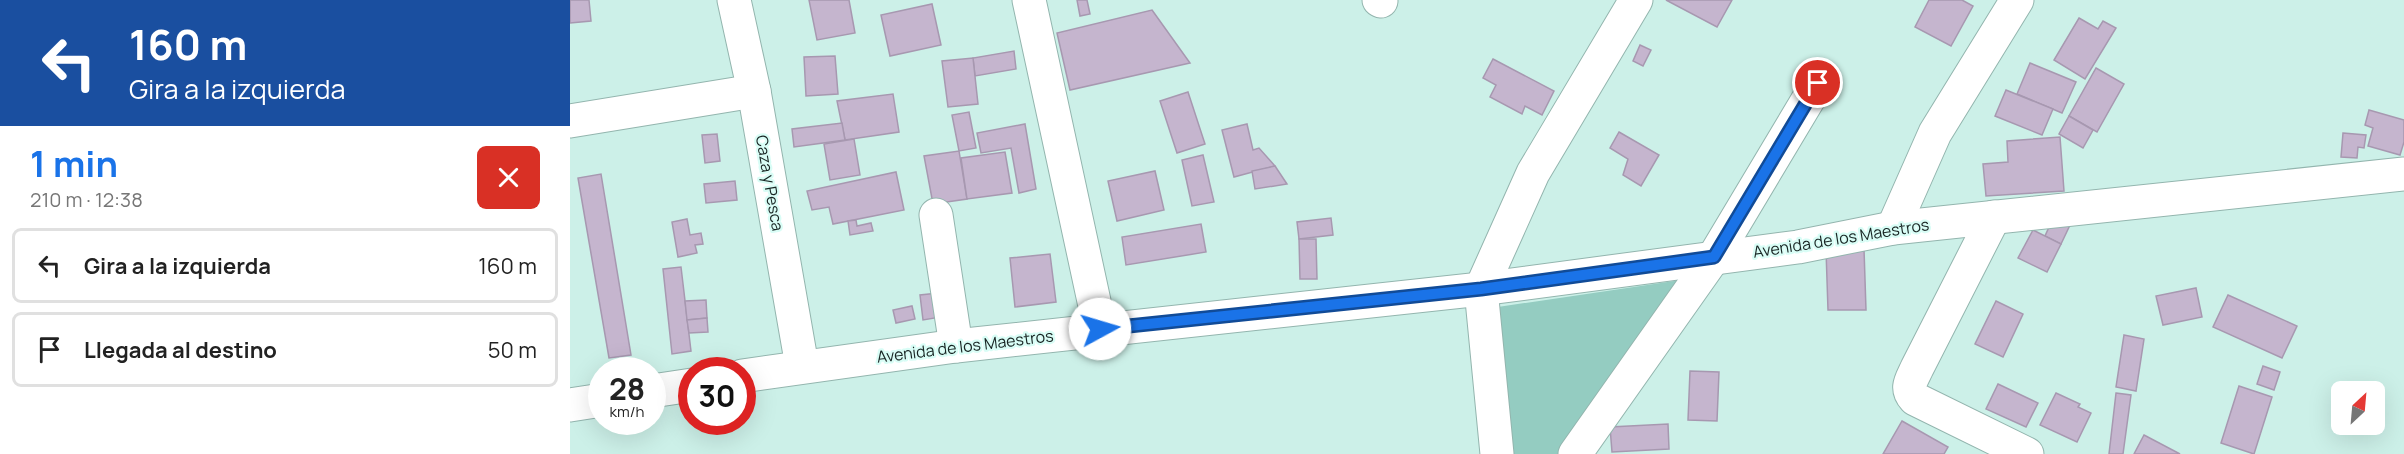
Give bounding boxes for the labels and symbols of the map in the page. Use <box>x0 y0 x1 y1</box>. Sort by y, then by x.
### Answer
pin <box>1792 57 1843 108</box>
street label: Caza y Pesca <box>751 133 789 233</box>
street label: Avenida de los Maestros <box>1751 213 1931 263</box>
position arrow <box>1068 297 1132 361</box>
street label: Avenida de los Maestros <box>875 324 1055 368</box>
speed limit sign: 30 <box>678 357 756 435</box>
north arrow <box>2331 381 2385 435</box>

